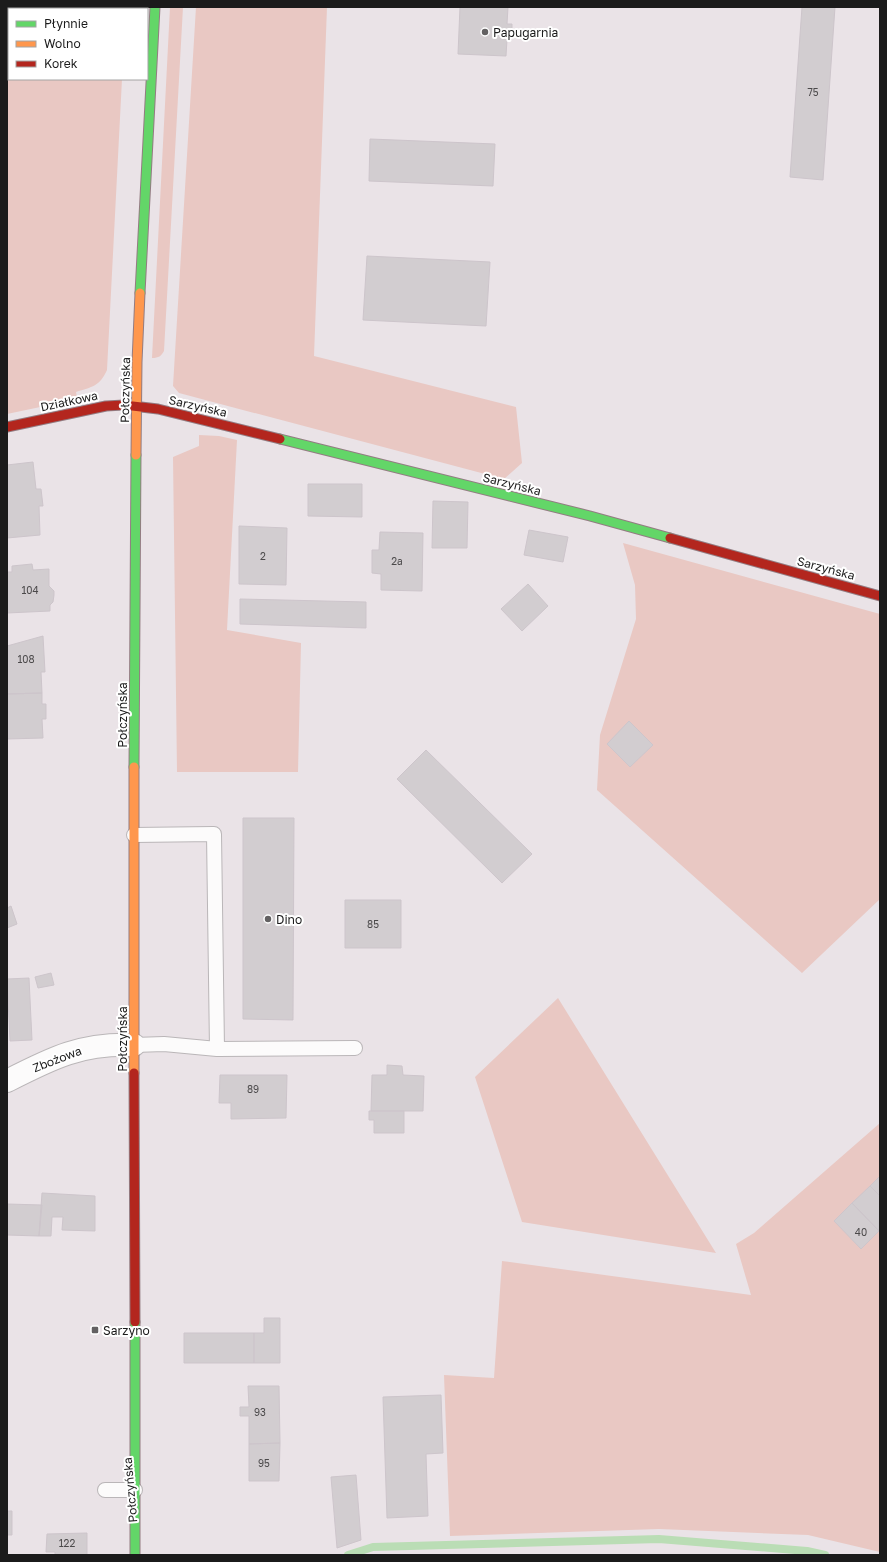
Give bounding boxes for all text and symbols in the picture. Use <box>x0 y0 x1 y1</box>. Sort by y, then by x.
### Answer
legend <box>8 8 148 80</box>
text: Płynnie <box>44 16 88 31</box>
place label: Papugarnia <box>493 25 558 40</box>
marker: Papugarnia <box>480 27 490 37</box>
text: Wolno <box>44 36 81 51</box>
text: Korek <box>44 56 78 71</box>
house number: 75 <box>807 86 819 98</box>
street label: Połczyńska <box>117 357 133 423</box>
street label: Działkowa <box>39 388 99 414</box>
street label: Sarzyńska <box>167 392 229 420</box>
street label: Sarzyńska <box>481 470 543 498</box>
house number: 2 <box>260 550 266 562</box>
street label: Sarzyńska <box>795 553 857 583</box>
house number: 2a <box>391 555 403 567</box>
house number: 104 <box>21 584 39 596</box>
house number: 108 <box>17 653 35 665</box>
street label: Połczyńska <box>115 682 130 748</box>
place label: Dino <box>276 912 302 927</box>
marker: Dino <box>263 914 273 924</box>
house number: 85 <box>367 918 379 930</box>
street label: Połczyńska <box>115 1006 130 1072</box>
street label: Zbożowa <box>30 1043 84 1075</box>
house number: 89 <box>247 1083 259 1095</box>
house number: 40 <box>855 1226 867 1238</box>
place label: Sarzyno <box>103 1323 150 1338</box>
marker: Sarzyno <box>90 1325 100 1335</box>
house number: 93 <box>254 1406 266 1418</box>
street label: Połczyńska <box>120 1457 140 1523</box>
house number: 95 <box>258 1457 270 1469</box>
house number: 122 <box>59 1537 75 1549</box>

